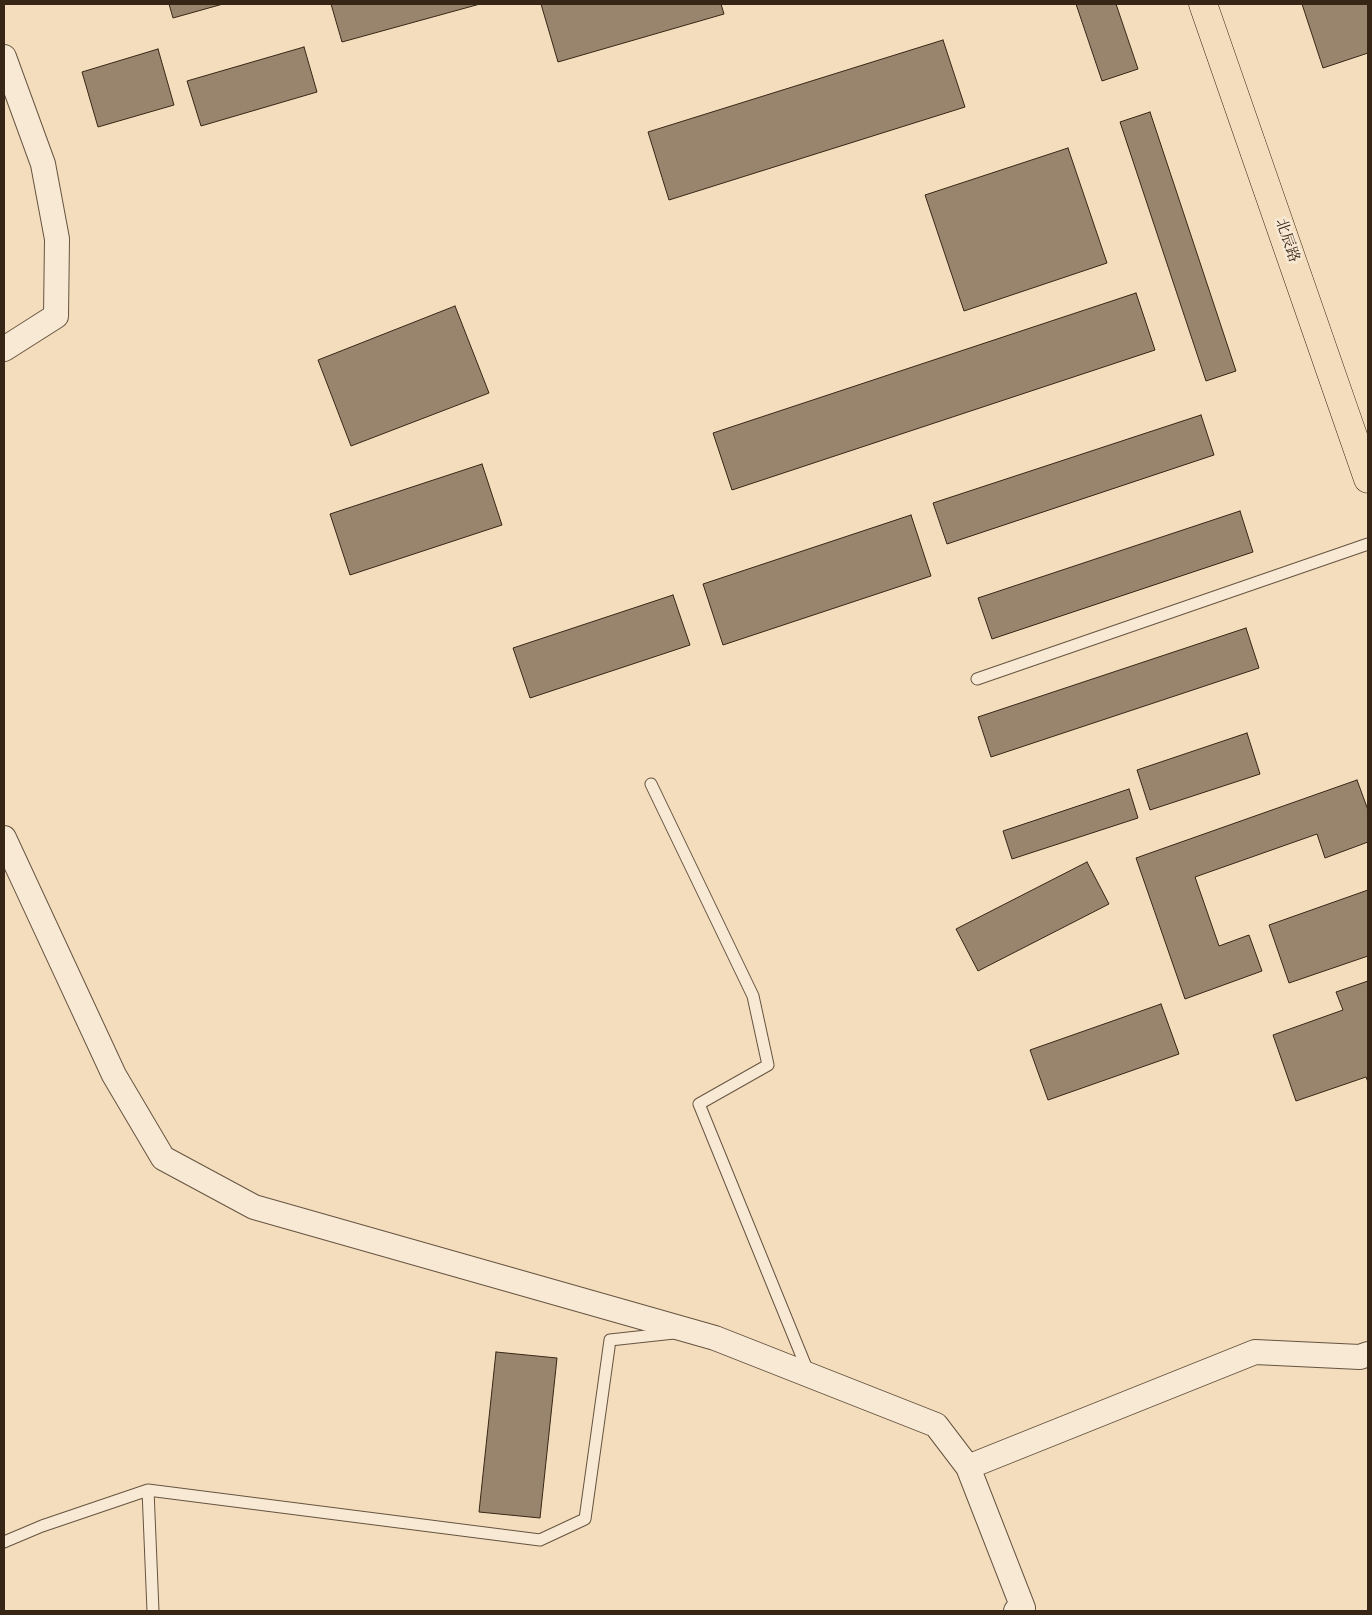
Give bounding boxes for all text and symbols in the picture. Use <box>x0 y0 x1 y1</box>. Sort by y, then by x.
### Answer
street label: 北辰路 <box>1270 217 1302 265</box>

